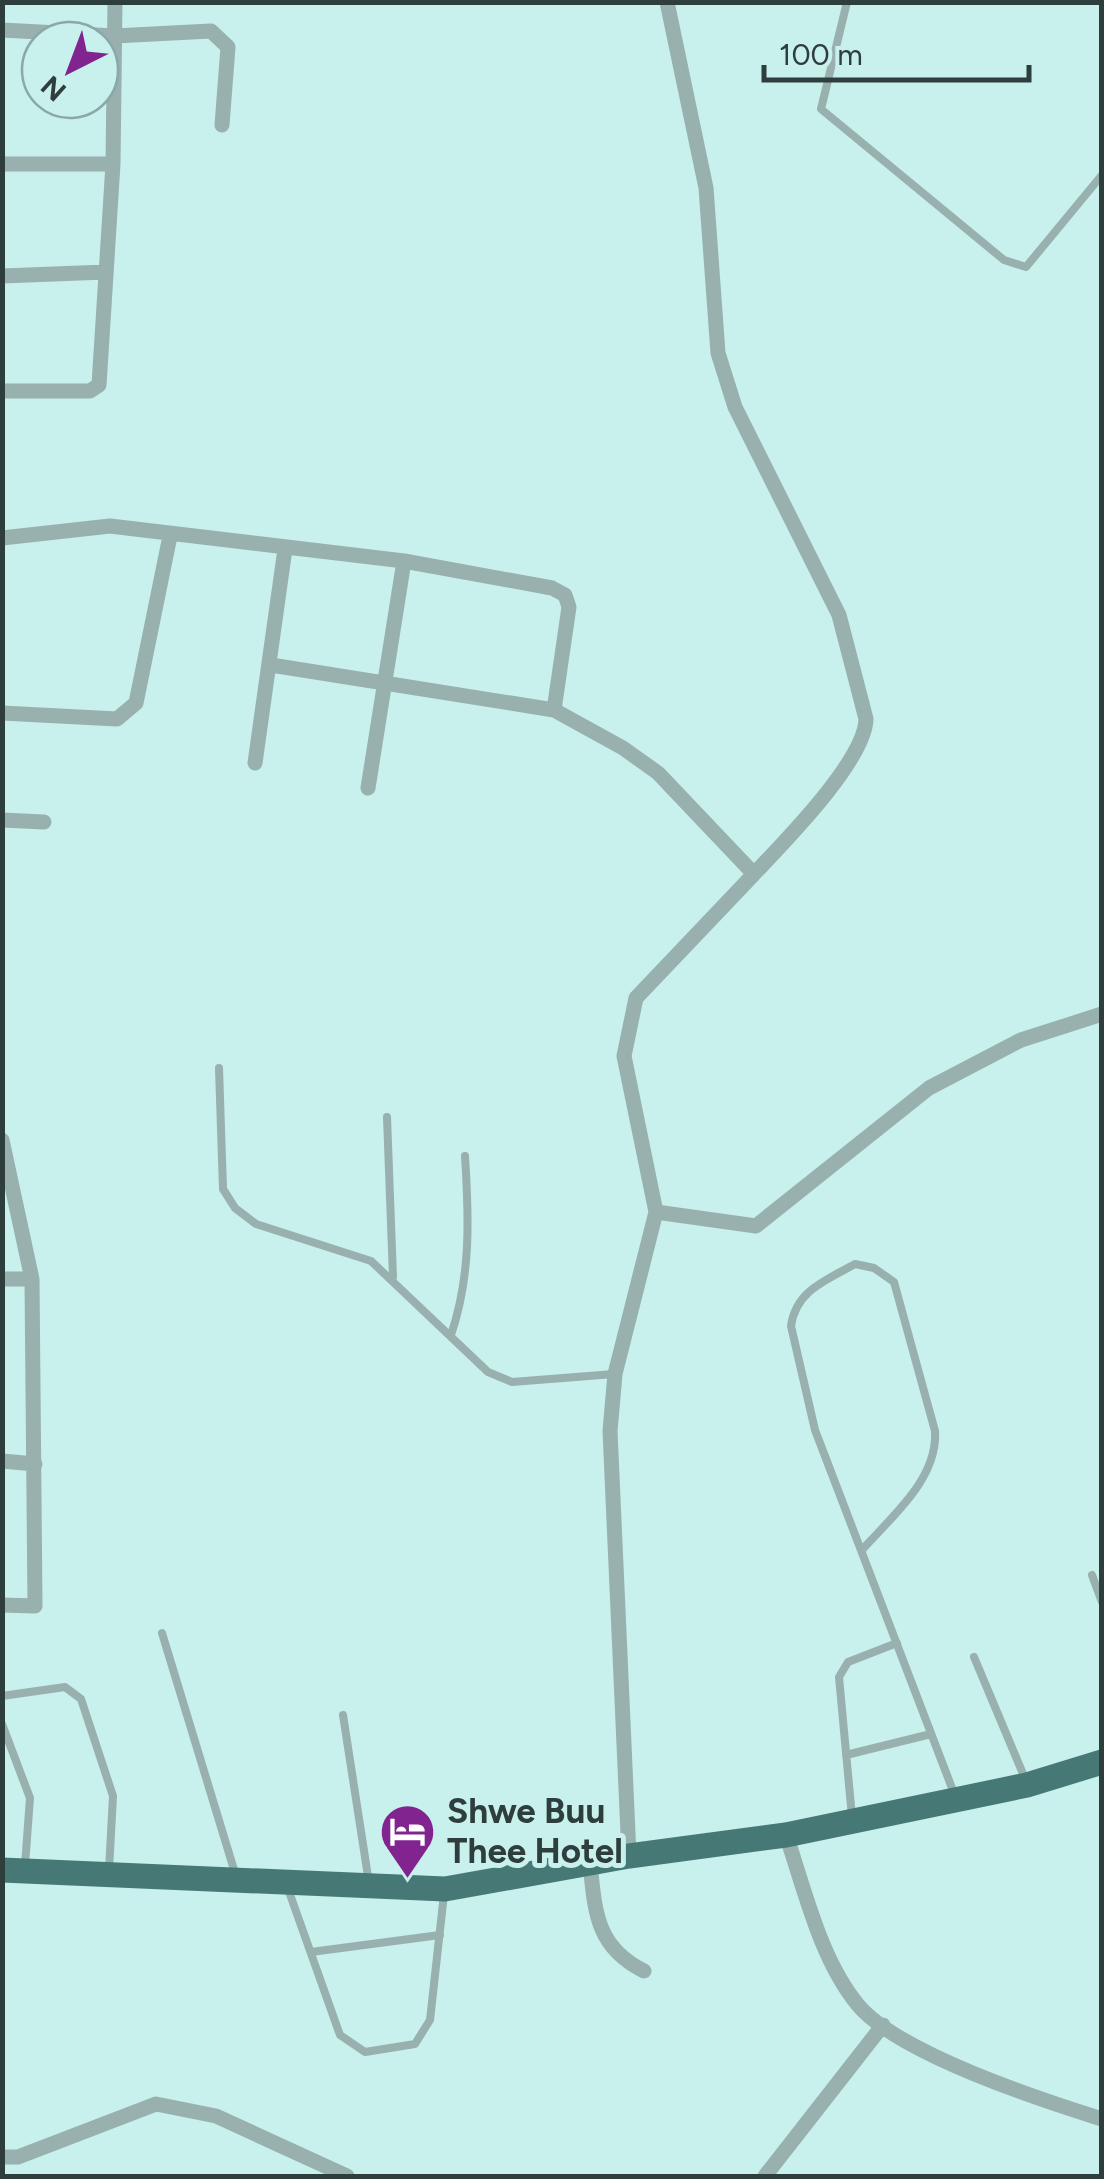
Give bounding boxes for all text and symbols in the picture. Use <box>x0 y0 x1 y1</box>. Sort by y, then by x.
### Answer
north arrow <box>20 20 120 120</box>
scale bar <box>764 20 1029 82</box>
text: 100 m <box>779 36 863 73</box>
text: N <box>34 69 73 108</box>
place label: Shwe Buu Thee Hotel <box>447 1790 623 1872</box>
hotel icon: Shwe Buu Thee Hotel <box>378 1801 438 1880</box>

